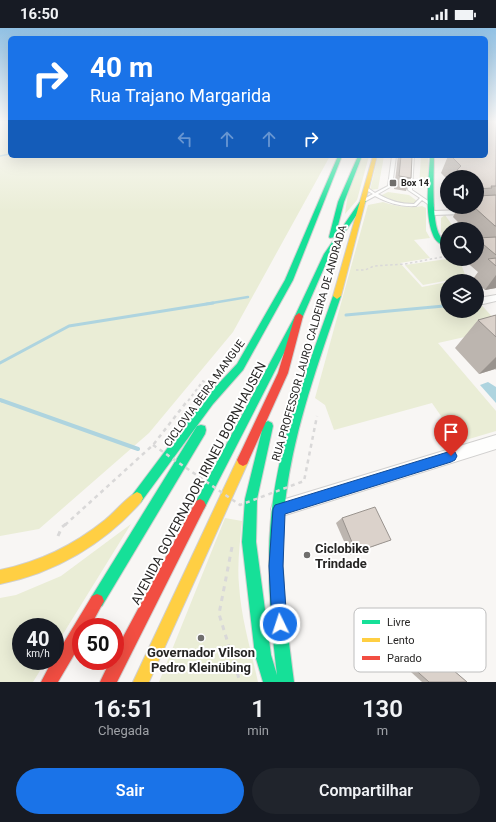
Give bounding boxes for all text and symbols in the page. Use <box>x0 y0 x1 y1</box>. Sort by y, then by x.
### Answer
text: 16:50 <box>20 5 59 23</box>
text: 40 m <box>90 51 153 84</box>
icon: right <box>24 52 76 104</box>
text: Rua Trajano Margarida <box>90 85 271 106</box>
icon: left <box>174 128 196 150</box>
icon: ahead <box>216 128 238 150</box>
icon: ahead <box>258 128 280 150</box>
icon: right <box>300 128 322 150</box>
map controls <box>440 170 484 318</box>
button: sound <box>440 170 484 214</box>
marker: Box 14 <box>388 178 398 188</box>
place label: Box 14 <box>401 178 429 188</box>
button: search <box>440 222 484 266</box>
street label: RUA PROFESSOR LAURO CALDEIRA DE ANDRADA <box>269 223 350 463</box>
button: layers <box>440 274 484 318</box>
street label: CICLOVIA BEIRA MANGUE <box>161 337 247 449</box>
street label: AVENIDA GOVERNADOR IRINEU BORNHAUSEN <box>128 359 269 607</box>
pin <box>434 415 468 456</box>
icon: arrive <box>440 421 462 443</box>
place label: Ciclobike Trindade <box>315 541 369 571</box>
marker: Ciclobike Trindade <box>302 550 312 560</box>
position arrow <box>259 603 301 645</box>
legend <box>354 608 486 672</box>
text: Livre <box>387 616 411 629</box>
speed limit sign: 50 <box>72 618 124 670</box>
text: 40 <box>27 627 49 651</box>
marker: Governador Vilson Pedro Kleinübing <box>196 633 206 643</box>
text: Lento <box>387 634 415 647</box>
place label: Governador Vilson Pedro Kleinübing <box>147 645 255 675</box>
text: km/h <box>26 648 50 659</box>
text: Parado <box>387 652 422 665</box>
text: 16:51 <box>93 695 154 723</box>
text: 1 <box>251 695 265 723</box>
text: 130 <box>362 695 403 723</box>
text: Chegada <box>98 723 149 738</box>
text: min <box>247 723 269 738</box>
text: m <box>377 723 388 738</box>
button: Sair <box>16 768 244 814</box>
button: Compartilhar <box>252 768 480 814</box>

